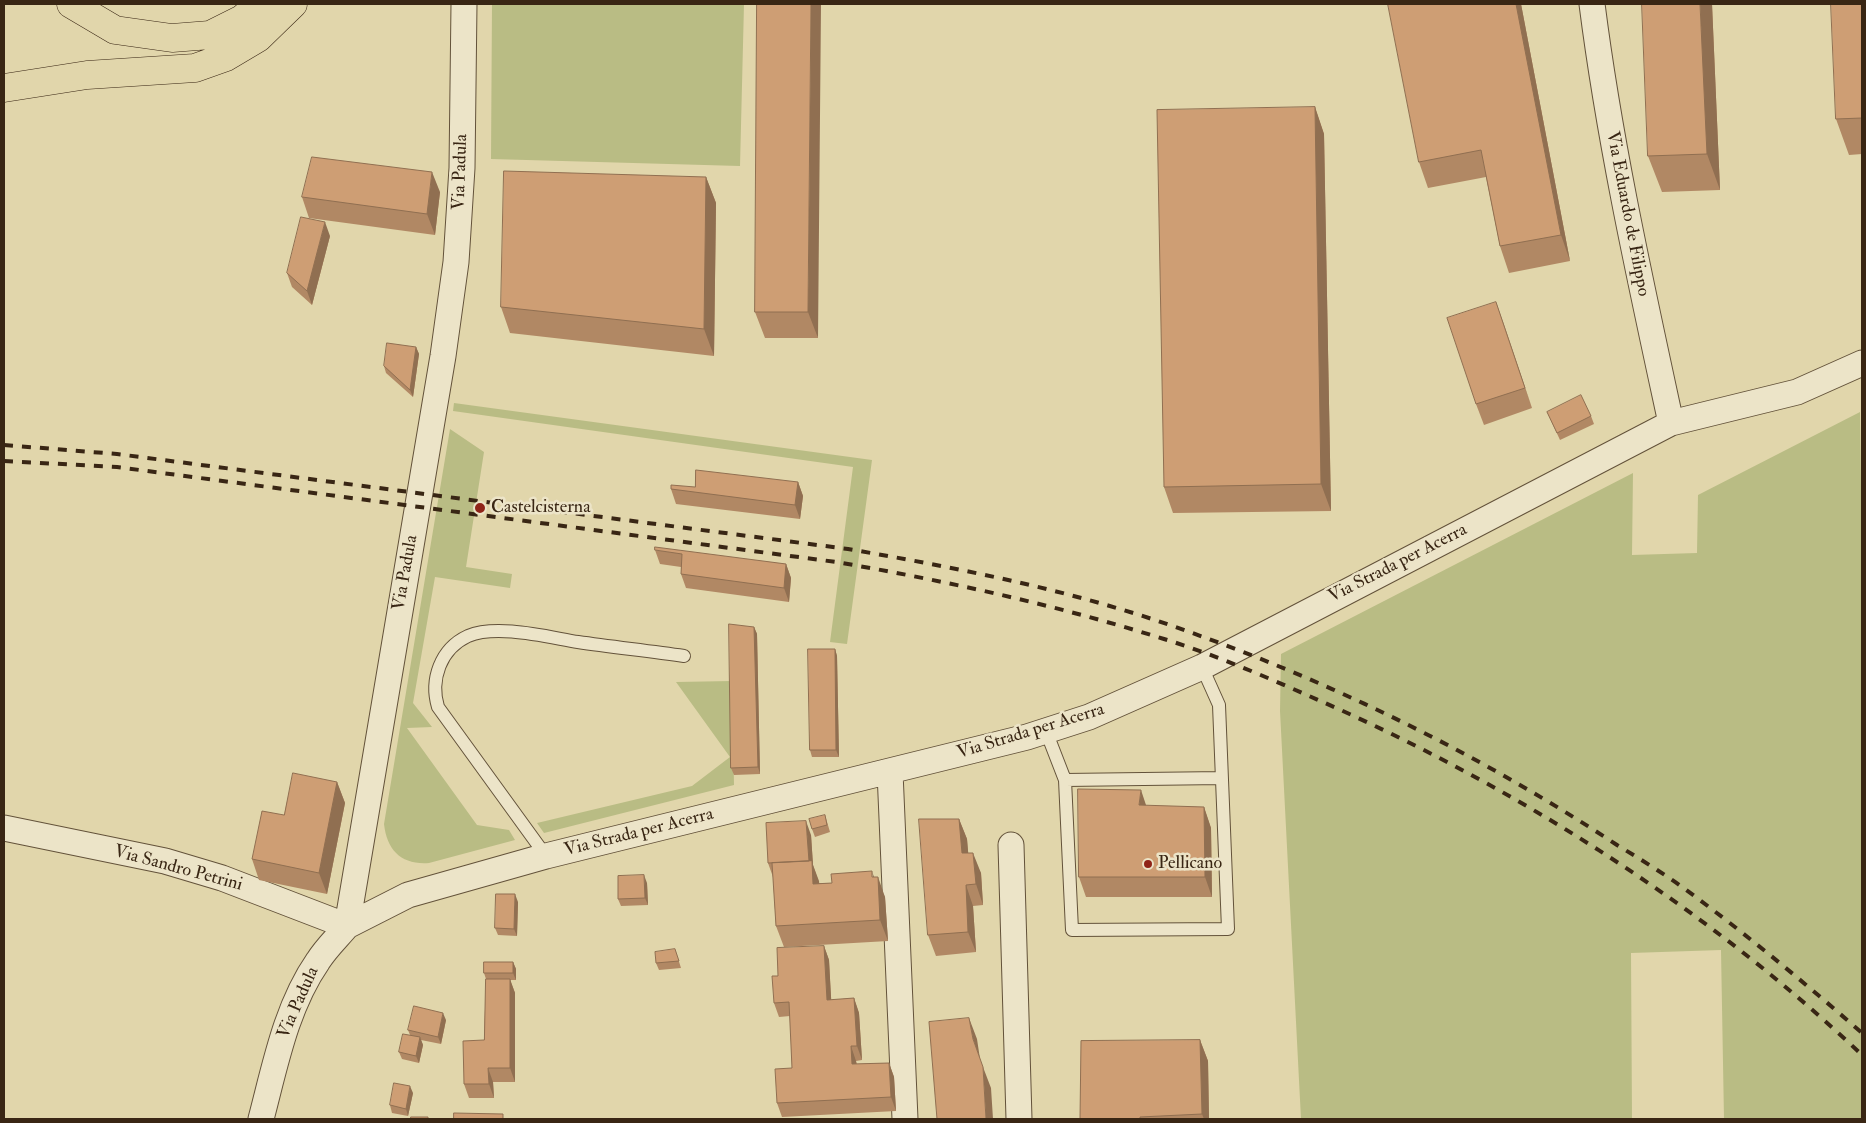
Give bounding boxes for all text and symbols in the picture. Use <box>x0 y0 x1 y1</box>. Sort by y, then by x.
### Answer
street label: Via Eduardo de Filippo <box>1600 130 1654 298</box>
street label: Via Padula <box>449 133 473 211</box>
place label: Castelcisterna <box>491 497 591 519</box>
marker: Castelcisterna <box>473 501 487 515</box>
street label: Via Strada per Acerra <box>1325 520 1471 608</box>
street label: Via Padula <box>389 534 423 612</box>
street label: Via Strada per Acerra <box>955 699 1107 765</box>
street label: Via Strada per Acerra <box>562 804 716 862</box>
street label: Via Sandro Petrini <box>111 841 245 897</box>
place label: Pellicano <box>1158 853 1222 875</box>
marker: Pellicano <box>1142 858 1154 870</box>
street label: Via Padula <box>274 964 324 1042</box>

